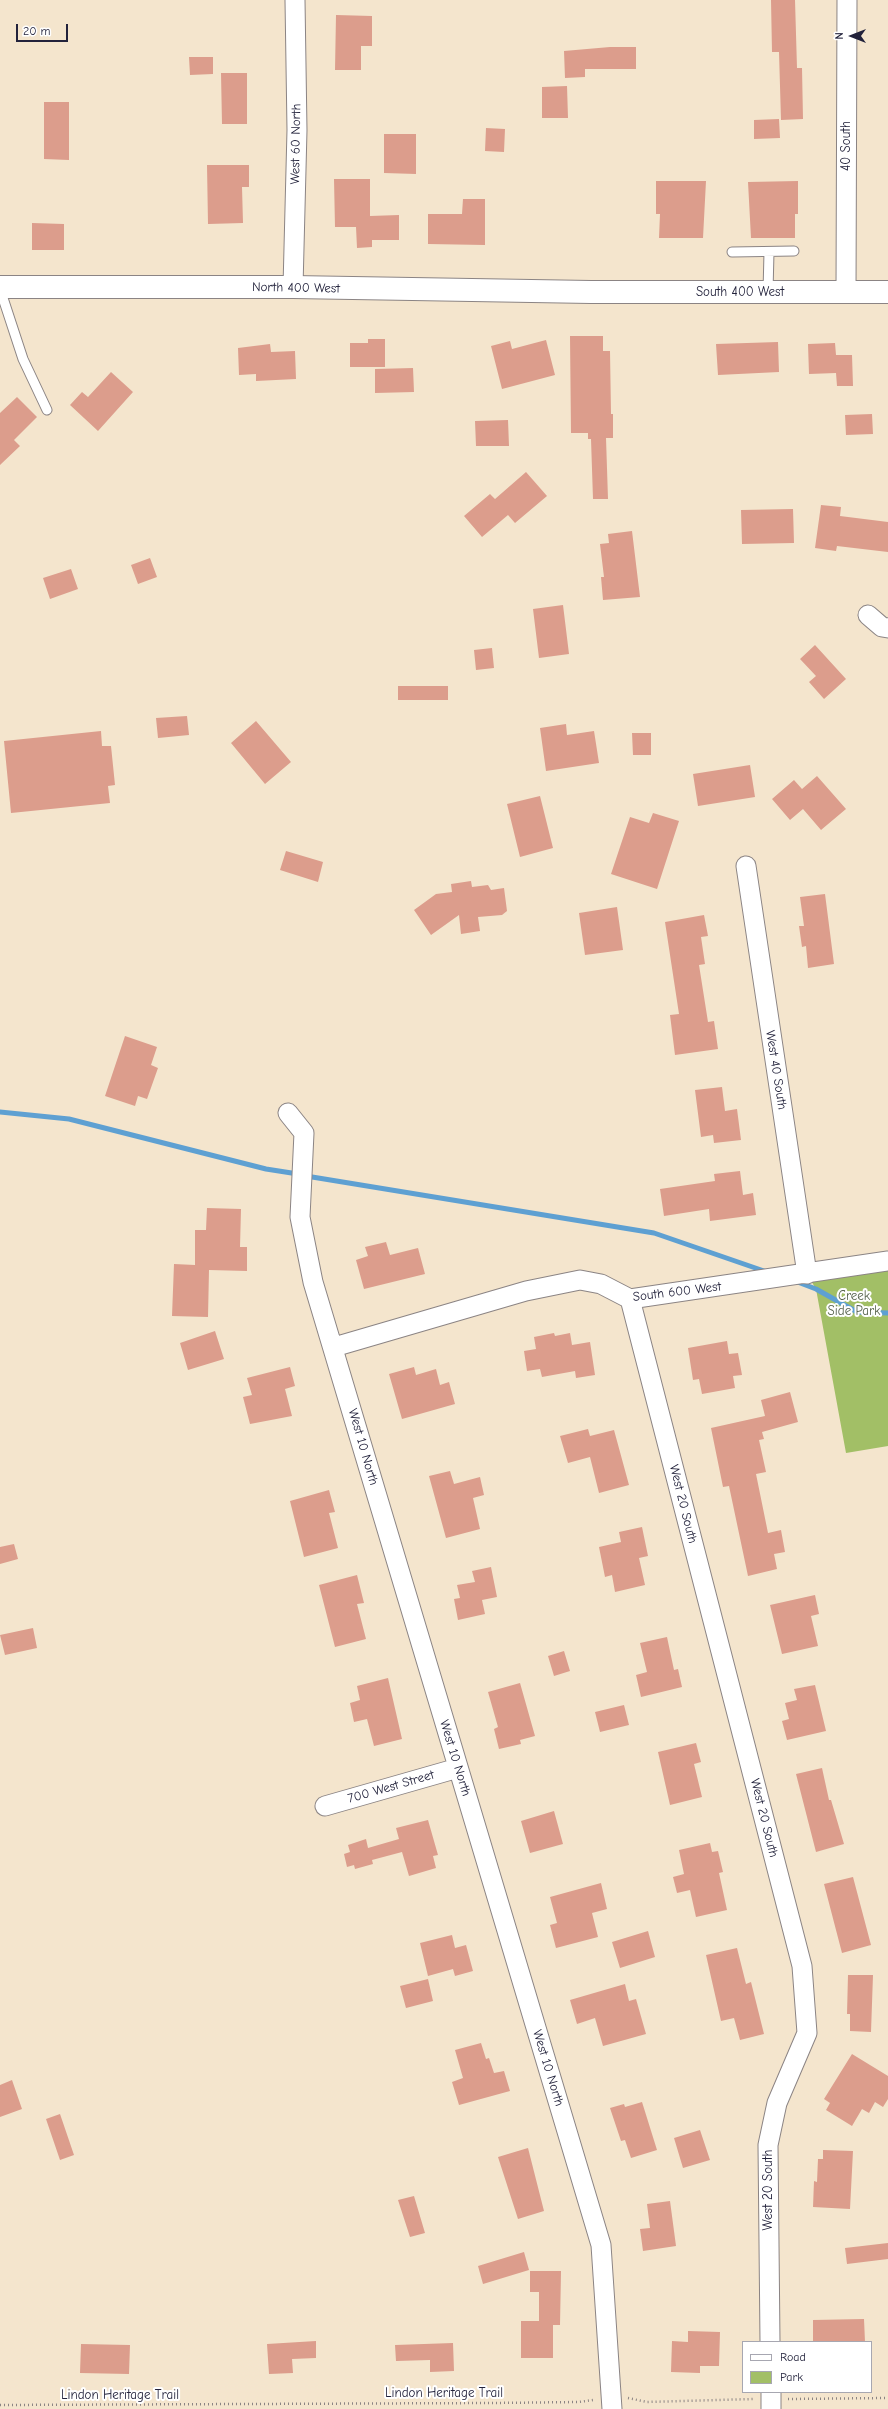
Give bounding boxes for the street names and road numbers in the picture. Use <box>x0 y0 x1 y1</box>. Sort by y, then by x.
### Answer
street label: West 60 North <box>287 103 305 185</box>
street label: 40 South <box>838 121 854 171</box>
street label: North 400 West <box>252 279 340 297</box>
street label: South 400 West <box>696 284 784 300</box>
street label: West 40 South <box>762 1029 790 1111</box>
street label: South 600 West <box>632 1279 722 1305</box>
street label: West 10 North <box>345 1407 381 1487</box>
street label: West 20 South <box>666 1463 700 1545</box>
street label: West 10 North <box>436 1718 474 1798</box>
street label: 700 West Street <box>346 1767 436 1807</box>
street label: West 20 South <box>747 1777 781 1859</box>
street label: West 10 North <box>529 2028 567 2108</box>
street label: West 20 South <box>760 2150 776 2230</box>
street label: Lindon Heritage Trail <box>385 2385 503 2401</box>
street label: Lindon Heritage Trail <box>61 2387 179 2403</box>

